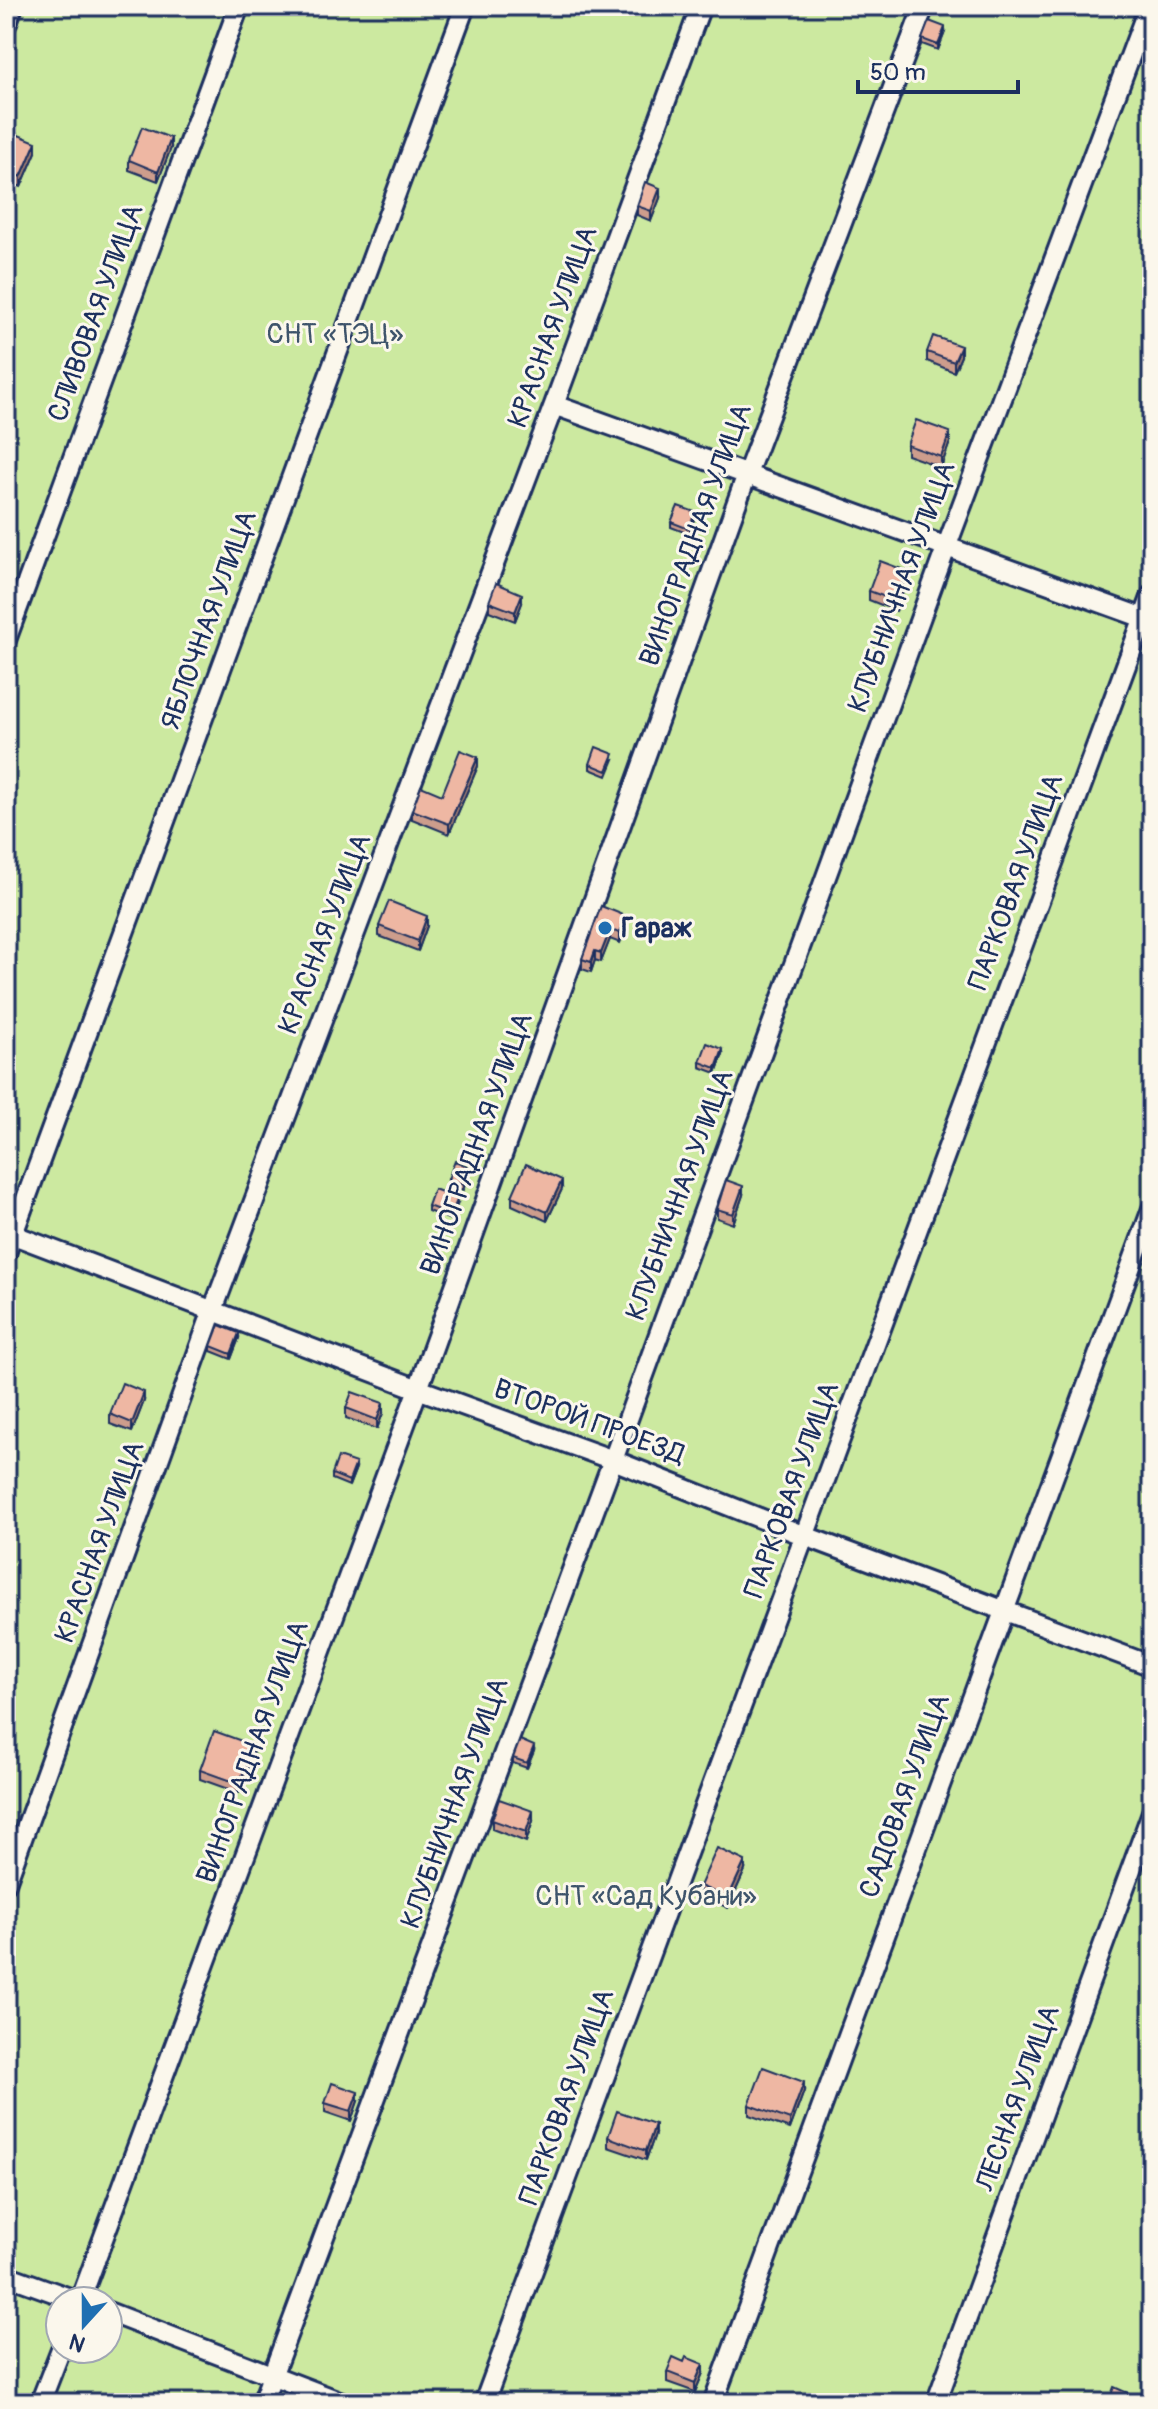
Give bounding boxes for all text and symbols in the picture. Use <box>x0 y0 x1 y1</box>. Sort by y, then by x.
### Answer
scale bar <box>858 44 1018 94</box>
text: 50 m <box>870 58 926 87</box>
street label: СЛИВОВАЯ УЛИЦА <box>40 199 152 427</box>
street label: КРАСНАЯ УЛИЦА <box>500 221 606 433</box>
park label: СНТ «ТЭЦ» <box>267 317 403 352</box>
street label: ВИНОГРАДНАЯ УЛИЦА <box>632 399 760 671</box>
street label: КЛУБНИЧНАЯ УЛИЦА <box>840 457 964 717</box>
street label: ЯБЛОЧНАЯ УЛИЦА <box>153 505 265 735</box>
street label: ПАРКОВАЯ УЛИЦА <box>961 769 1071 995</box>
street label: КРАСНАЯ УЛИЦА <box>271 829 379 1039</box>
place label: Гараж <box>621 911 693 946</box>
marker: Гараж <box>596 919 614 937</box>
street label: ВИНОГРАДНАЯ УЛИЦА <box>413 1008 541 1280</box>
street label: КЛУБНИЧНАЯ УЛИЦА <box>618 1065 742 1325</box>
street label: ВТОРОЙ ПРОЕЗД <box>489 1371 690 1473</box>
street label: ПАРКОВАЯ УЛИЦА <box>737 1377 847 1603</box>
street label: КРАСНАЯ УЛИЦА <box>47 1436 153 1648</box>
street label: ВИНОГРАДНАЯ УЛИЦА <box>189 1616 317 1888</box>
street label: КЛУБНИЧНАЯ УЛИЦА <box>393 1673 517 1933</box>
street label: САДОВАЯ УЛИЦА <box>852 1689 958 1903</box>
park label: СНТ «Сад Кубани» <box>535 1879 757 1914</box>
street label: ПАРКОВАЯ УЛИЦА <box>512 1984 622 2210</box>
street label: ЛЕСНАЯ УЛИЦА <box>968 2000 1068 2197</box>
north arrow <box>44 2285 124 2365</box>
text: N <box>65 2327 89 2358</box>

